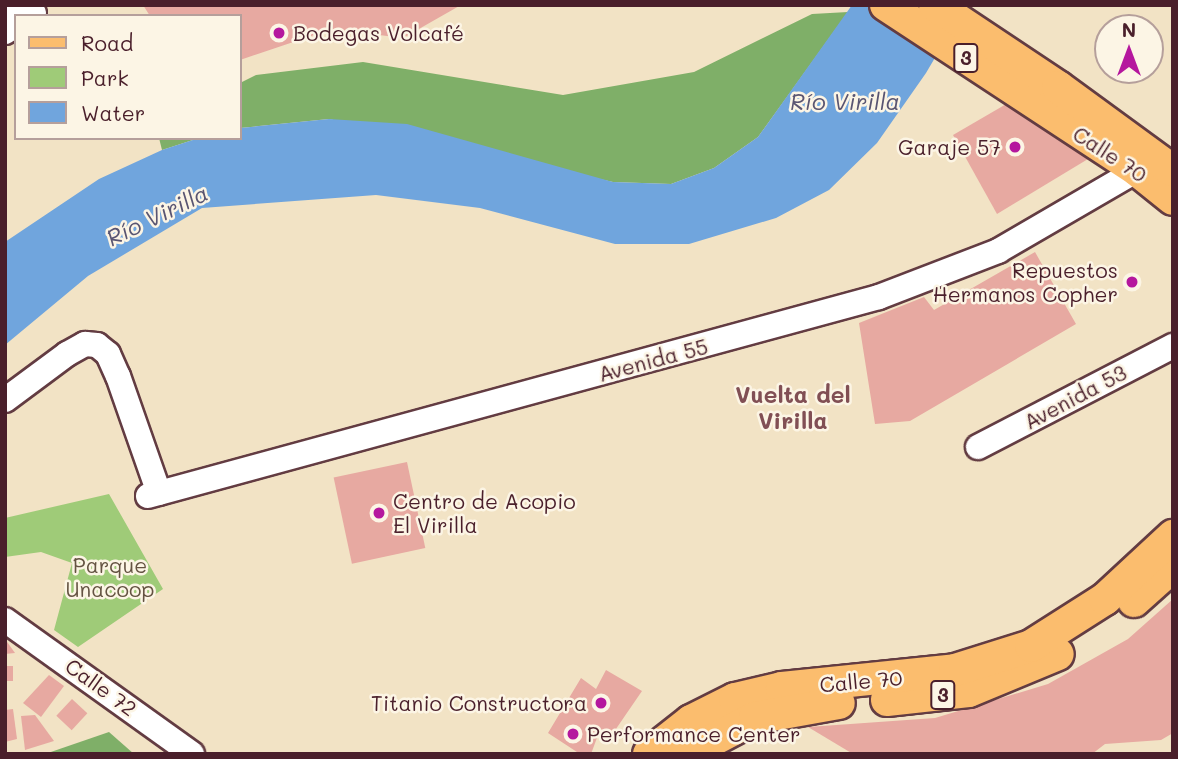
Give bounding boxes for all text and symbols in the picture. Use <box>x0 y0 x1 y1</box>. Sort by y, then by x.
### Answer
legend <box>14 14 242 140</box>
north arrow <box>1094 14 1164 84</box>
text: N <box>1122 17 1136 42</box>
place label: Bodegas Volcafé <box>293 20 464 46</box>
marker: Bodegas Volcafé <box>271 25 287 41</box>
text: Road <box>81 29 133 56</box>
road number: 3 <box>952 43 980 74</box>
text: Park <box>81 64 129 91</box>
water label: Río Virilla <box>790 87 900 115</box>
text: Water <box>81 99 145 126</box>
street label: Calle 70 <box>1068 121 1152 187</box>
place label: Garaje 57 <box>898 134 1001 160</box>
marker: Garaje 57 <box>1007 139 1023 155</box>
water label: Río Virilla <box>102 179 212 251</box>
place label: Repuestos Hermanos Copher <box>933 257 1118 307</box>
marker: Repuestos Hermanos Copher <box>1124 274 1140 290</box>
street label: Avenida 55 <box>596 333 710 387</box>
street label: Avenida 53 <box>1020 360 1130 434</box>
district label: Vuelta del Virilla <box>735 380 851 434</box>
place label: Centro de Acopio El Virilla <box>393 488 576 538</box>
marker: Centro de Acopio El Virilla <box>371 505 387 521</box>
park label: Parque Unacoop <box>66 552 154 602</box>
street label: Calle 72 <box>61 653 141 721</box>
street label: Calle 70 <box>819 665 903 697</box>
road number: 3 <box>929 680 957 710</box>
place label: Titanio Constructora <box>371 690 587 716</box>
marker: Titanio Constructora <box>593 695 609 711</box>
place label: Performance Center <box>587 721 800 747</box>
marker: Performance Center <box>565 726 581 742</box>

